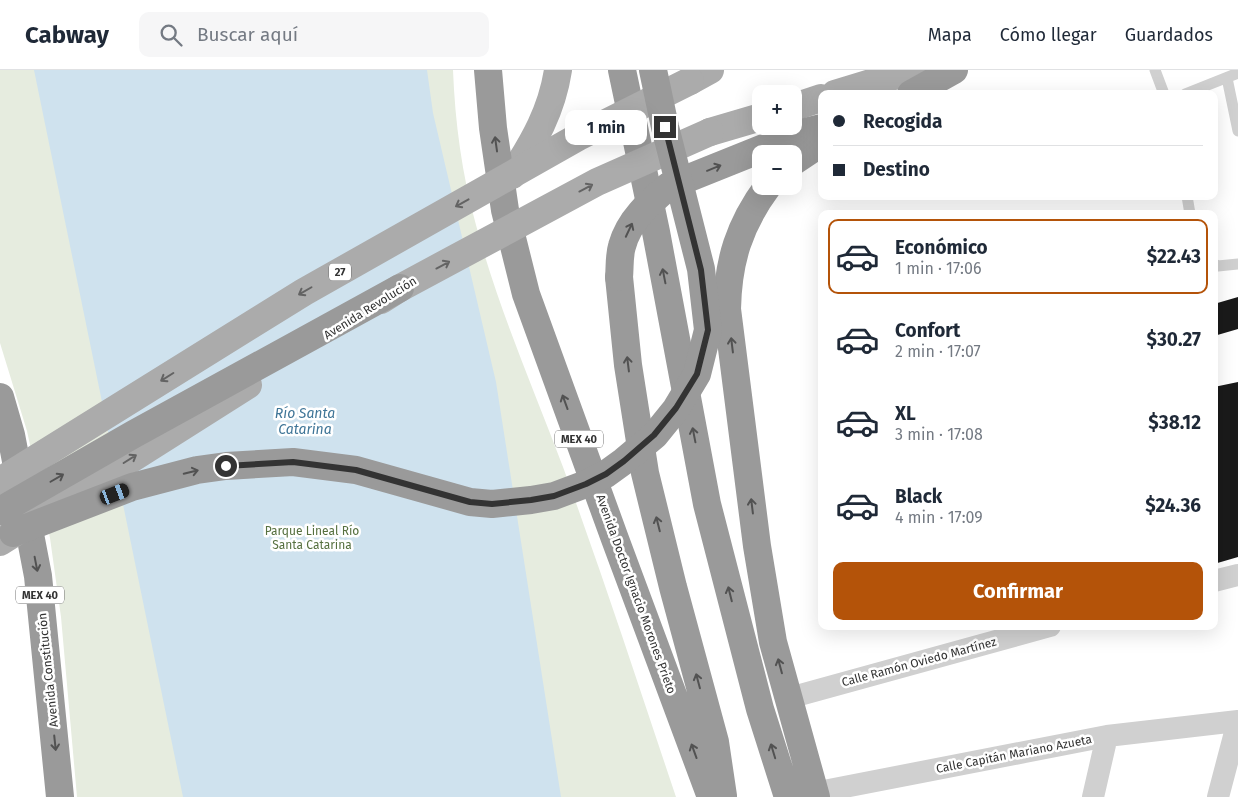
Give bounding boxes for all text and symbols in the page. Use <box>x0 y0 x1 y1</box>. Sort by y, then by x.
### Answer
search box <box>139 12 489 57</box>
text: Cabway <box>25 21 109 49</box>
icon: search <box>157 21 185 49</box>
text: Buscar aquí <box>197 23 298 46</box>
text: Mapa <box>928 24 972 46</box>
text: Cómo llegar <box>1000 24 1097 46</box>
text: Guardados <box>1125 24 1213 46</box>
map controls <box>752 85 802 195</box>
button: + <box>752 85 802 135</box>
callout: 1 min <box>565 110 648 144</box>
text: Recogida <box>863 110 942 133</box>
route end <box>654 116 676 138</box>
text: 1 min <box>587 118 625 137</box>
one-way arrow <box>490 137 500 153</box>
button: − <box>752 145 802 195</box>
text: Destino <box>863 158 930 181</box>
one-way arrow <box>706 163 721 172</box>
one-way arrow <box>579 183 594 193</box>
one-way arrow <box>455 199 470 208</box>
one-way arrow <box>625 223 634 238</box>
icon: car <box>835 234 880 279</box>
text: Económico <box>895 236 988 259</box>
text: $22.43 <box>1147 245 1201 268</box>
text: 1 min · 17:06 <box>895 259 981 278</box>
one-way arrow <box>435 260 450 269</box>
road number: 27 <box>329 263 351 280</box>
one-way arrow <box>659 268 669 284</box>
street label: Avenida Revolución <box>321 274 419 342</box>
one-way arrow <box>299 287 313 297</box>
icon: car <box>835 317 880 362</box>
text: Confort <box>895 319 960 342</box>
text: $30.27 <box>1146 328 1201 351</box>
one-way arrow <box>727 337 737 353</box>
text: 2 min · 17:07 <box>895 342 981 361</box>
one-way arrow <box>623 356 633 372</box>
one-way arrow <box>161 373 175 383</box>
one-way arrow <box>560 395 569 410</box>
icon: car <box>835 400 880 445</box>
text: XL <box>895 402 916 425</box>
water label: Río Santa Catarina <box>275 405 335 438</box>
text: $38.12 <box>1148 411 1201 434</box>
text: 3 min · 17:08 <box>895 425 983 444</box>
one-way arrow <box>689 428 699 444</box>
road number: MEX 40 <box>555 430 603 448</box>
one-way arrow <box>122 454 136 464</box>
route start <box>215 455 237 477</box>
one-way arrow <box>183 467 199 476</box>
one-way arrow <box>50 472 64 482</box>
car <box>98 482 131 506</box>
icon: car <box>835 483 880 528</box>
text: Black <box>895 485 942 508</box>
street label: Avenida Doctor Ignacio Morones Prieto <box>593 492 679 696</box>
text: $24.36 <box>1145 494 1201 517</box>
one-way arrow <box>747 498 757 514</box>
text: 4 min · 17:09 <box>895 508 983 527</box>
one-way arrow <box>653 516 662 532</box>
park label: Parque Lineal Río Santa Catarina <box>265 524 359 552</box>
one-way arrow <box>32 556 41 572</box>
button: Confirmar <box>833 562 1203 620</box>
road number: MEX 40 <box>16 586 64 604</box>
one-way arrow <box>725 586 734 602</box>
street label: Avenida Constitución <box>35 612 61 728</box>
street label: Calle Ramón Oviedo Martínez <box>840 635 998 689</box>
one-way arrow <box>774 658 784 674</box>
one-way arrow <box>693 673 703 689</box>
street label: Calle Capitán Mariano Azueta <box>935 732 1093 776</box>
one-way arrow <box>50 735 60 751</box>
one-way arrow <box>767 743 777 759</box>
one-way arrow <box>689 744 698 760</box>

